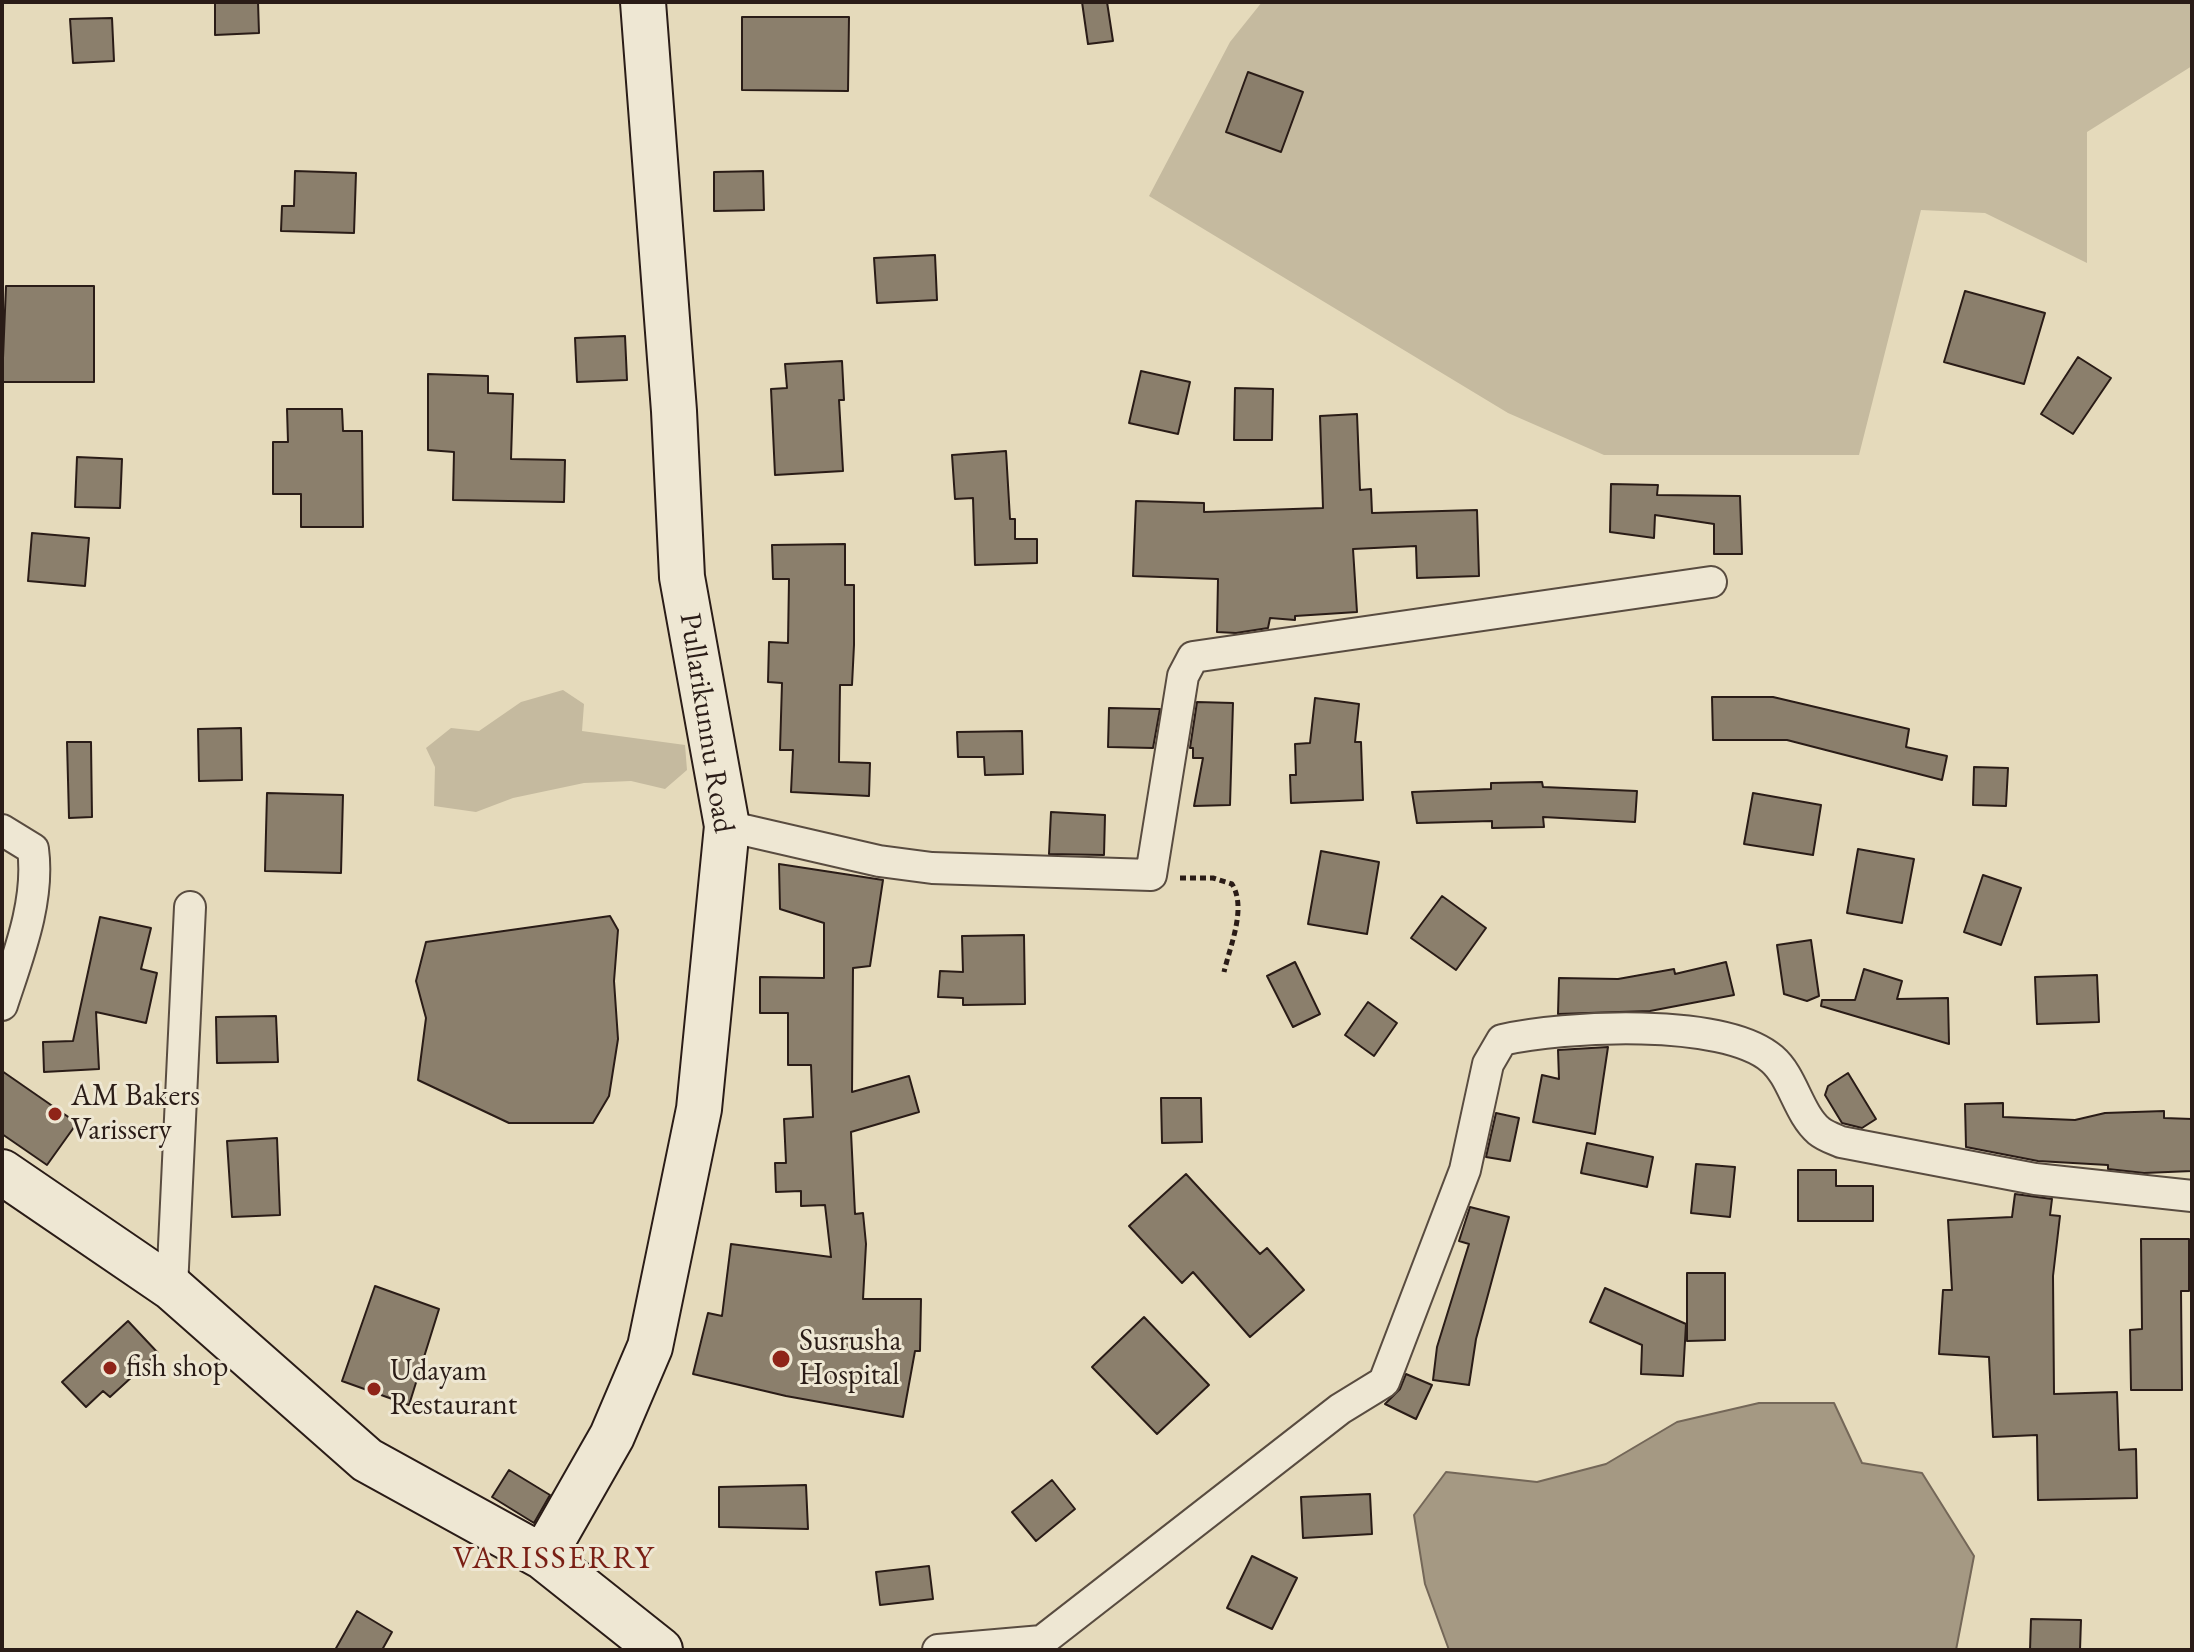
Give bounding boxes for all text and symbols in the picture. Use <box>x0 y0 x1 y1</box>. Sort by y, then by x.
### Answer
street label: Pullarikunnu Road <box>671 610 741 836</box>
place label: AM Bakers Varissery <box>71 1079 200 1150</box>
marker: AM Bakers Varissery <box>46 1105 64 1123</box>
place label: Susrusha Hospital <box>799 1324 901 1394</box>
marker: Susrusha Hospital <box>770 1348 792 1370</box>
place label: fish shop <box>126 1350 228 1386</box>
place label: Udayam Restaurant <box>390 1354 517 1424</box>
marker: fish shop <box>101 1359 119 1377</box>
marker: Udayam Restaurant <box>365 1380 383 1398</box>
district label: VARISSERRY <box>453 1540 655 1578</box>

